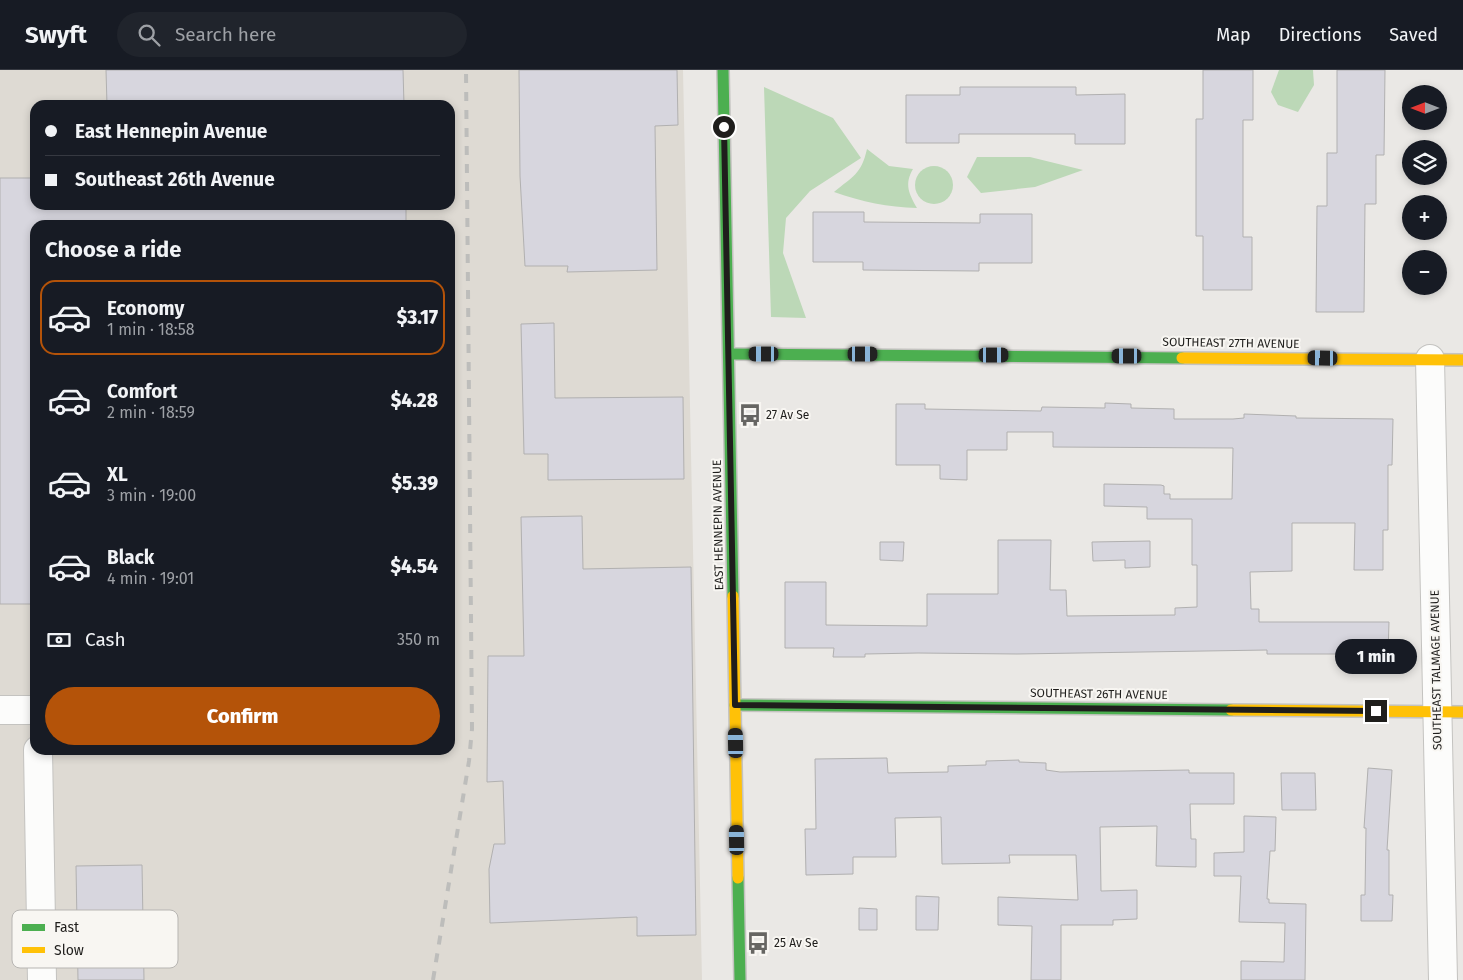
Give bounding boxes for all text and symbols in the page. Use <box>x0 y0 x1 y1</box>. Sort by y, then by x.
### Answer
search box <box>117 12 467 57</box>
text: Swyft <box>25 21 87 49</box>
icon: search <box>135 21 163 49</box>
text: Search here <box>175 23 276 46</box>
text: Map <box>1216 24 1251 46</box>
text: Directions <box>1279 24 1361 46</box>
text: Saved <box>1389 24 1438 46</box>
north arrow <box>1402 85 1448 130</box>
map controls <box>1402 85 1447 295</box>
route start <box>713 116 735 138</box>
text: East Hennepin Avenue <box>75 120 267 143</box>
button: layers <box>1402 140 1447 185</box>
text: Southeast 26th Avenue <box>75 168 275 191</box>
button: + <box>1402 195 1447 240</box>
text: Choose a ride <box>45 236 181 263</box>
button: − <box>1402 250 1447 295</box>
icon: car <box>47 295 92 340</box>
text: Economy <box>107 297 184 320</box>
text: $3.17 <box>397 306 438 329</box>
text: 1 min · 18:58 <box>107 320 195 339</box>
street label: SOUTHEAST 27TH AVENUE <box>1162 335 1300 351</box>
car <box>749 347 779 362</box>
car <box>848 347 878 362</box>
car <box>979 348 1009 363</box>
car <box>1112 349 1142 364</box>
car <box>1307 350 1338 366</box>
icon: car <box>47 378 92 423</box>
text: Comfort <box>107 380 177 403</box>
text: $4.28 <box>391 389 438 412</box>
bus stop icon: 27 Av Se <box>737 402 763 428</box>
text: 2 min · 18:59 <box>107 403 195 422</box>
place label: 27 Av Se <box>766 408 809 422</box>
street label: EAST HENNEPIN AVENUE <box>710 460 726 590</box>
icon: car <box>47 461 92 506</box>
text: XL <box>107 463 128 486</box>
text: $5.39 <box>392 472 438 495</box>
text: 3 min · 19:00 <box>107 486 196 505</box>
icon: car <box>47 544 92 589</box>
text: Black <box>107 546 154 569</box>
text: $4.54 <box>390 555 438 578</box>
text: 4 min · 19:01 <box>107 569 194 588</box>
street label: SOUTHEAST TALMAGE AVENUE <box>1428 590 1444 750</box>
icon: cash <box>45 626 73 654</box>
text: Cash <box>85 628 126 651</box>
text: 350 m <box>397 630 440 649</box>
callout: 1 min <box>1335 638 1417 674</box>
text: 1 min <box>1357 647 1395 666</box>
street label: SOUTHEAST 26TH AVENUE <box>1030 686 1168 702</box>
button: Confirm <box>45 687 440 745</box>
route end <box>1365 700 1387 722</box>
car <box>728 728 743 758</box>
car <box>729 825 744 855</box>
legend <box>12 910 178 968</box>
text: Fast <box>54 919 80 936</box>
bus stop icon: 25 Av Se <box>745 930 771 956</box>
place label: 25 Av Se <box>774 936 818 950</box>
text: Slow <box>54 942 84 959</box>

